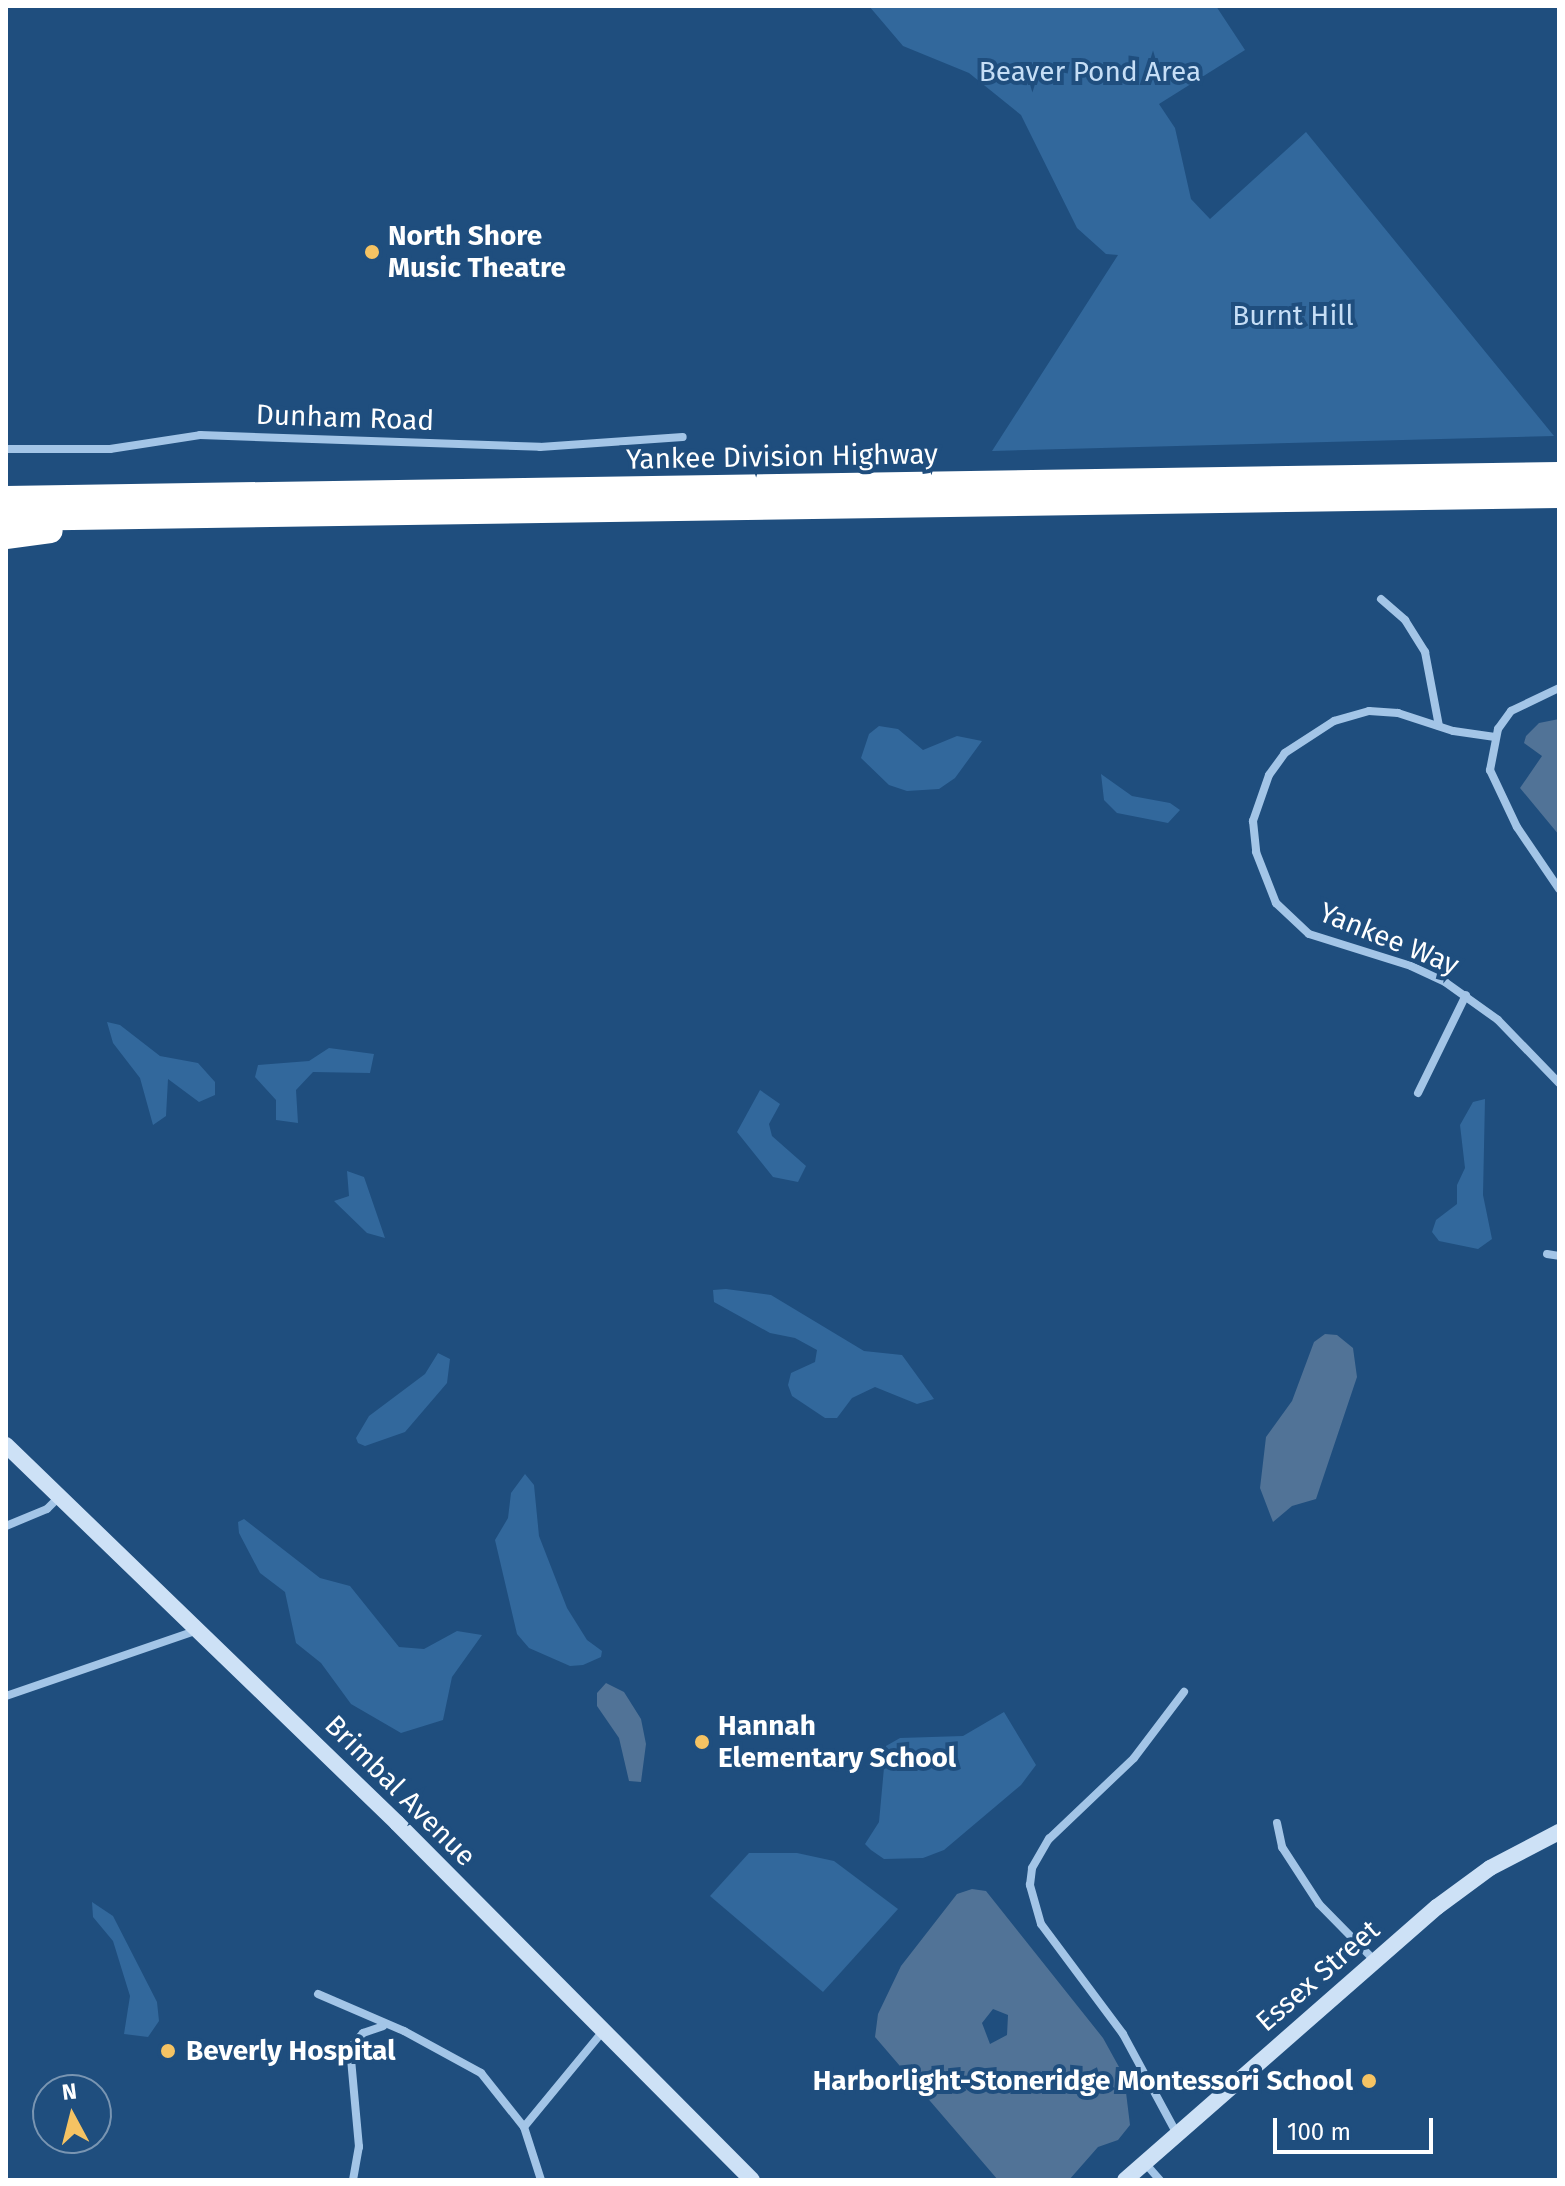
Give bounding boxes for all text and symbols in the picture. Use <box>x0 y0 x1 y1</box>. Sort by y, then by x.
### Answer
park label: Beaver Pond Area <box>979 55 1201 89</box>
place label: North Shore Music Theatre <box>388 219 566 285</box>
marker: North Shore Music Theatre <box>363 243 381 261</box>
park label: Burnt Hill <box>1232 299 1354 333</box>
street label: Dunham Road <box>255 398 435 438</box>
street label: Yankee Division Highway <box>626 437 938 477</box>
street label: Yankee Way <box>1314 896 1464 982</box>
street label: Brimbal Avenue <box>318 1709 482 1873</box>
place label: Hannah Elementary School <box>718 1709 956 1775</box>
marker: Hannah Elementary School <box>693 1733 711 1751</box>
street label: Essex Street <box>1249 1913 1387 2039</box>
place label: Beverly Hospital <box>186 2034 395 2068</box>
marker: Beverly Hospital <box>157 2040 179 2062</box>
place label: Harborlight-Stoneridge Montessori School <box>813 2064 1353 2098</box>
marker: Harborlight-Stoneridge Montessori School <box>1360 2072 1378 2090</box>
north arrow <box>32 2074 112 2154</box>
text: N <box>60 2077 78 2106</box>
scale bar <box>1277 2102 1437 2152</box>
text: 100 m <box>1287 2118 1351 2146</box>

